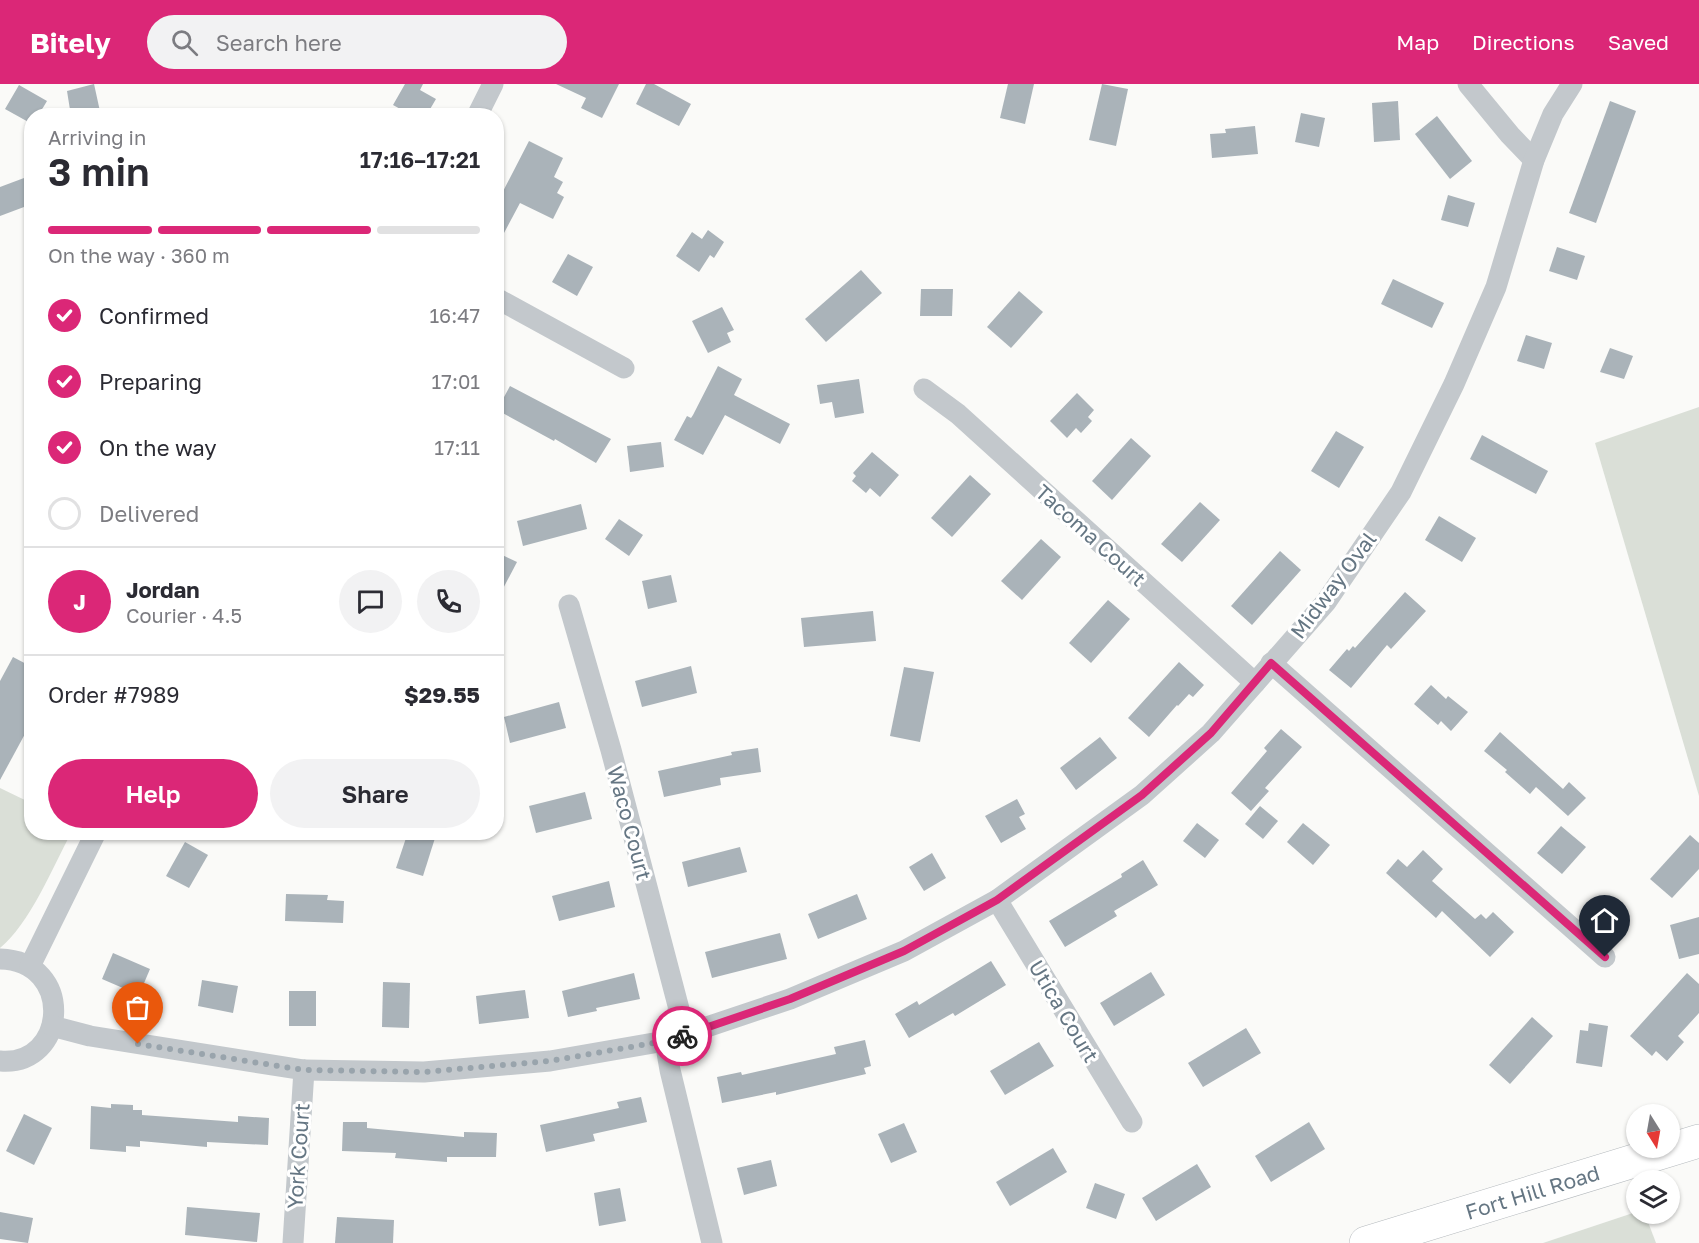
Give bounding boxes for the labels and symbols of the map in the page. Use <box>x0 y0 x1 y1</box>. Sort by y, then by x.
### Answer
street label: Tacoma Court <box>1031 479 1151 591</box>
street label: Midway Oval <box>1284 527 1382 643</box>
street label: Waco Court <box>602 763 658 883</box>
pin <box>1579 895 1630 957</box>
street label: Utica Court <box>1023 955 1105 1067</box>
pin <box>112 982 163 1044</box>
courier <box>652 1006 712 1066</box>
street label: York Court <box>281 1102 315 1210</box>
north arrow <box>1626 1104 1680 1158</box>
street label: Fort Hill Road <box>1462 1159 1603 1225</box>

